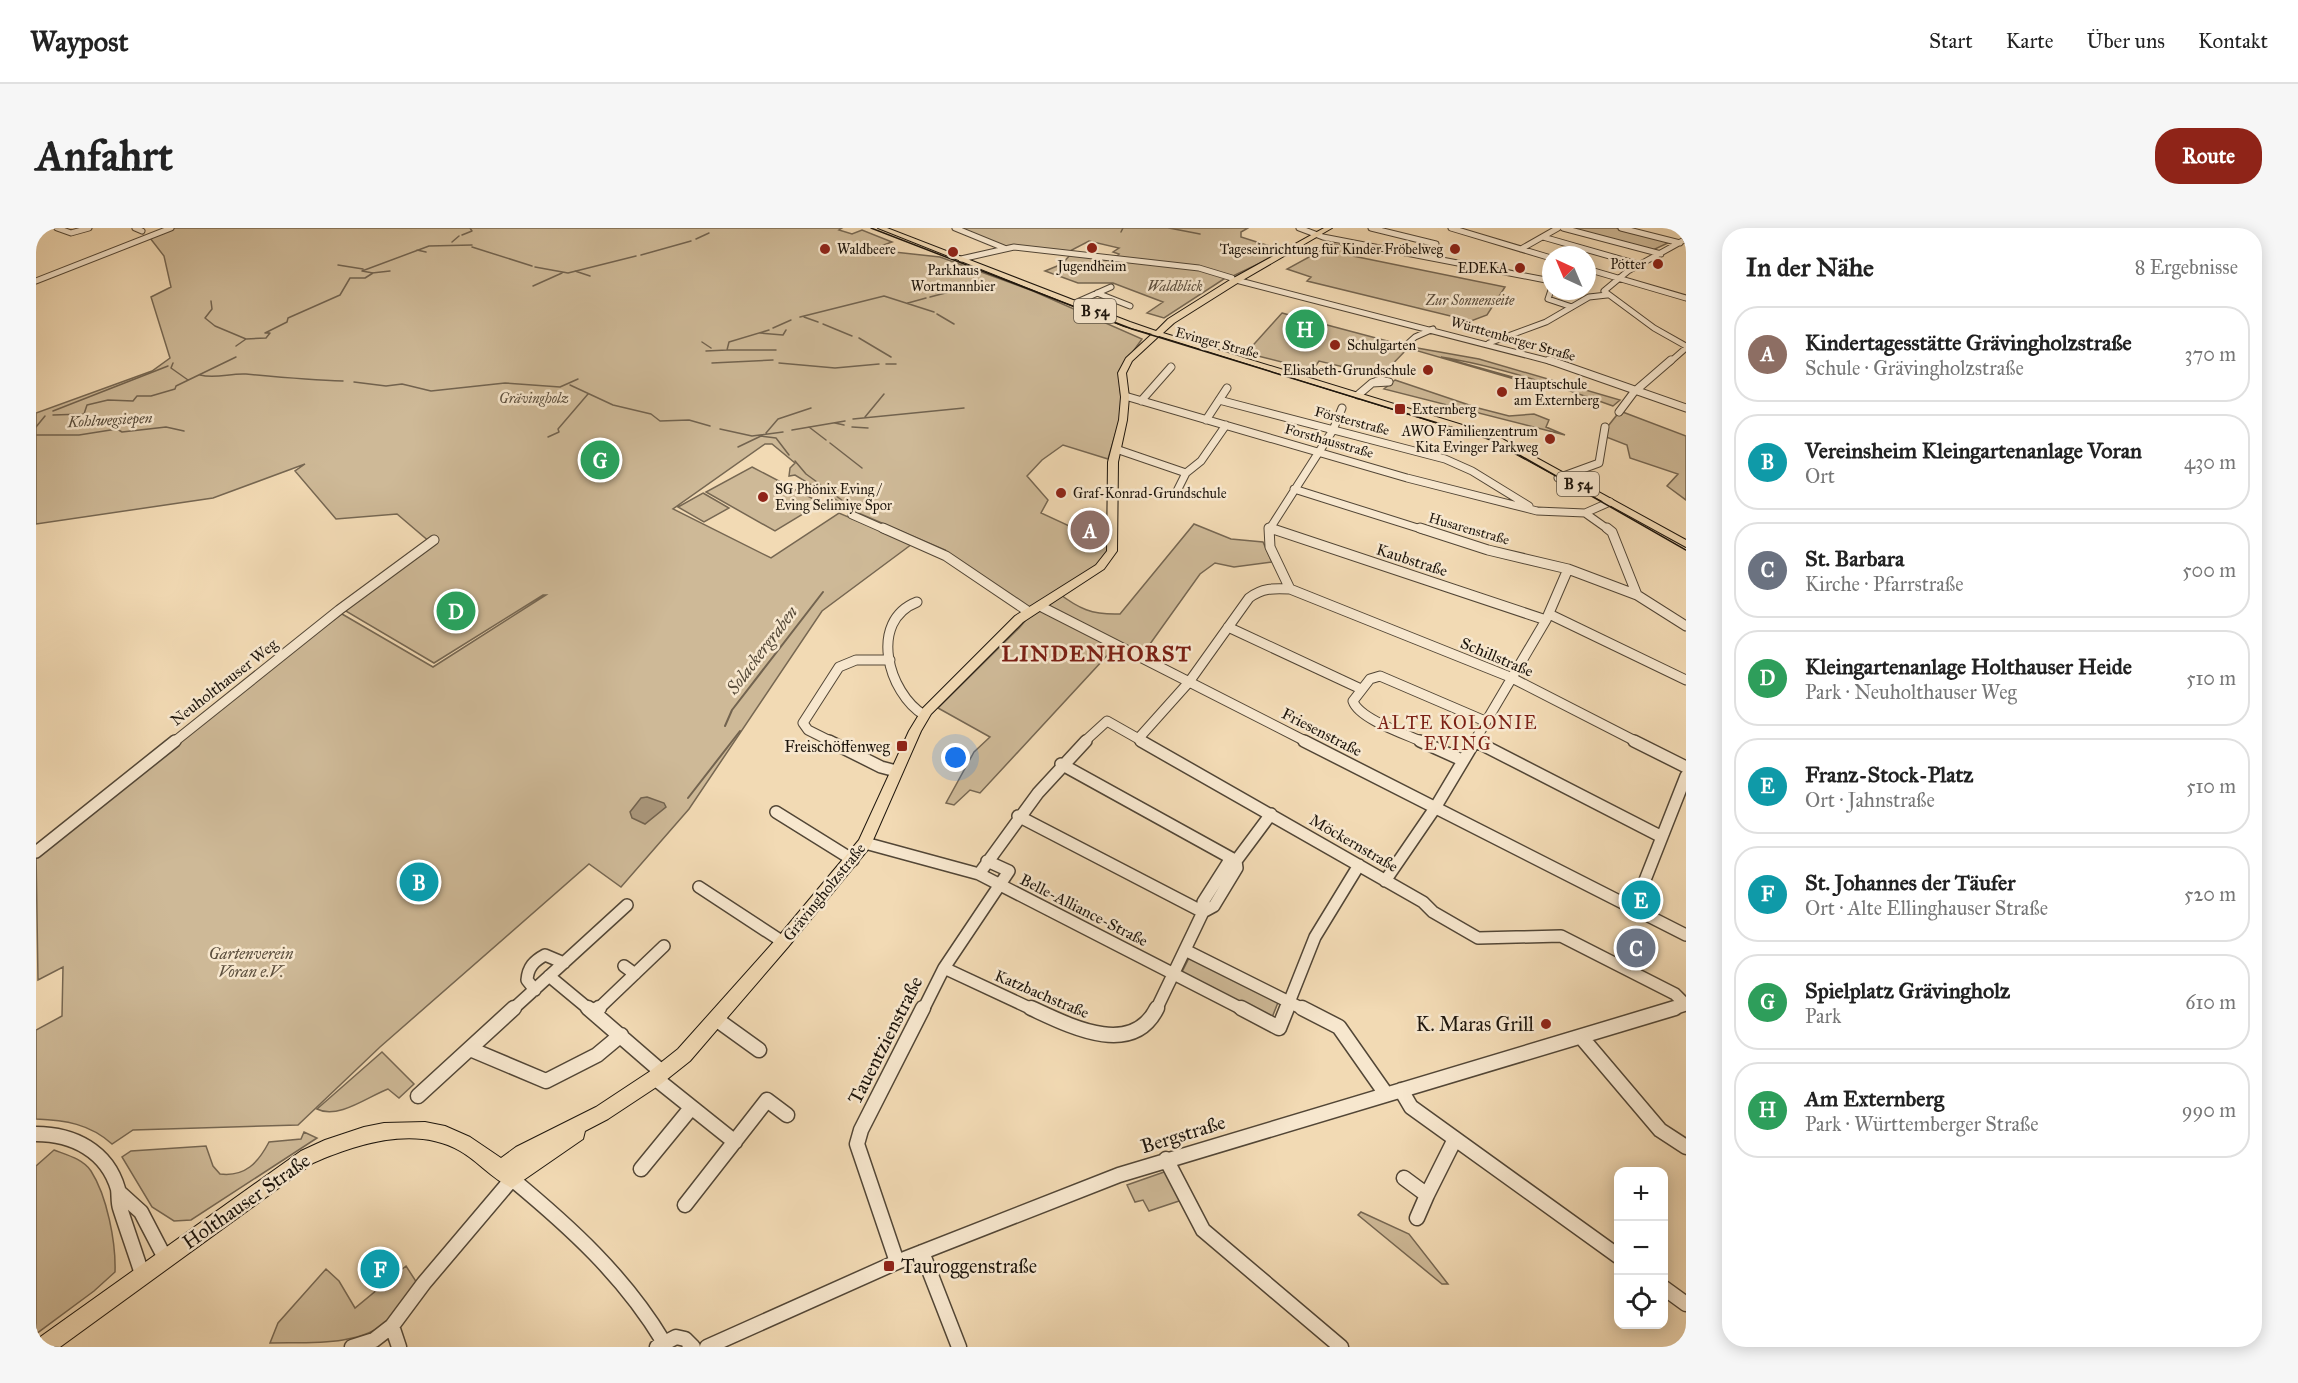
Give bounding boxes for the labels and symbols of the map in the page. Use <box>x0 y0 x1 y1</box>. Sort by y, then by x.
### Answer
place label: Waldbeere <box>837 241 896 258</box>
marker: Jugendheim <box>1085 241 1099 255</box>
place label: Tageseinrichtung für Kinder Fröbelweg <box>1220 241 1443 258</box>
marker: Waldbeere <box>818 242 832 256</box>
marker: Tageseinrichtung für Kinder Fröbelweg <box>1448 242 1462 256</box>
marker: Parkhaus Wortmannbier <box>946 245 960 259</box>
north arrow <box>1542 246 1596 300</box>
place label: Pötter <box>1610 256 1647 273</box>
marker: Pötter <box>1651 257 1665 271</box>
place label: Jugendheim <box>1056 258 1127 276</box>
place label: EDEKA <box>1458 260 1509 277</box>
marker: EDEKA <box>1513 261 1527 275</box>
place label: Parkhaus Wortmannbier <box>911 262 996 295</box>
park label: Waldblick <box>1148 278 1203 295</box>
park label: Zur Sonnenseite <box>1425 292 1515 309</box>
road number: B 54 <box>1074 299 1116 323</box>
pin: H <box>1286 306 1324 352</box>
street label: Württemberger Straße <box>1449 313 1578 365</box>
street label: Evinger Straße <box>1173 324 1261 362</box>
place label: Schulgarten <box>1347 337 1416 354</box>
marker: Schulgarten <box>1328 338 1342 352</box>
place label: Elisabeth-Grundschule <box>1283 362 1416 379</box>
marker: Elisabeth-Grundschule <box>1421 363 1435 377</box>
place label: Hauptschule am Externberg <box>1514 376 1599 409</box>
marker: Hauptschule am Externberg <box>1495 385 1509 399</box>
park label: Grävingholz <box>499 390 569 407</box>
place label: Externberg <box>1412 401 1477 418</box>
marker: Externberg <box>1393 402 1407 416</box>
street label: Försterstraße <box>1313 403 1391 439</box>
water label: Kohlwegsiepen <box>66 409 153 432</box>
street label: Forsthausstraße <box>1283 420 1376 462</box>
place label: AWO Familienzentrum Kita Evinger Parkweg <box>1401 423 1538 456</box>
marker: AWO Familienzentrum Kita Evinger Parkweg <box>1543 432 1557 446</box>
pin: G <box>580 438 620 482</box>
road number: B 54 <box>1557 472 1599 496</box>
place label: SG Phönix Eving / Eving Selimiye Spor <box>775 481 893 514</box>
place label: Graf-Konrad-Grundschule <box>1073 485 1227 502</box>
marker: Graf-Konrad-Grundschule <box>1054 486 1068 500</box>
marker: SG Phönix Eving / Eving Selimiye Spor <box>756 490 770 504</box>
pin: A <box>1070 508 1110 552</box>
street label: Husarenstraße <box>1427 509 1512 549</box>
street label: Kaubstraße <box>1374 540 1450 581</box>
pin: D <box>436 588 476 634</box>
water label: Solackergraben <box>721 601 803 699</box>
street label: Schillstraße <box>1458 633 1537 681</box>
street label: Neuholthauser Weg <box>167 634 282 730</box>
district label: LINDENHORST <box>1002 640 1192 667</box>
street label: Friesenstraße <box>1279 704 1366 760</box>
district label: ALTE KOLONIE EVING <box>1377 712 1538 755</box>
place label: Freischöffenweg <box>784 737 891 757</box>
marker: Freischöffenweg <box>895 739 909 753</box>
your location <box>941 743 970 772</box>
street label: Möckernstraße <box>1306 810 1402 876</box>
street label: Grävingholzstraße <box>779 839 870 945</box>
pin: B <box>400 860 439 904</box>
street label: Belle-Alliance-Straße <box>1017 870 1151 951</box>
pin: E <box>1622 878 1660 922</box>
pin: C <box>1616 926 1656 970</box>
park label: Gartenverein Voran e.V. <box>209 944 294 981</box>
street label: Katzbachstraße <box>992 966 1092 1023</box>
street label: Tauentzienstraße <box>842 972 928 1108</box>
place label: K. Maras Grill <box>1416 1012 1535 1036</box>
marker: K. Maras Grill <box>1539 1017 1553 1031</box>
street label: Bergstraße <box>1138 1110 1229 1159</box>
street label: Holthauser Straße <box>177 1148 315 1254</box>
pin: F <box>360 1246 400 1292</box>
place label: Tauroggenstraße <box>901 1254 1037 1279</box>
marker: Tauroggenstraße <box>882 1259 896 1273</box>

